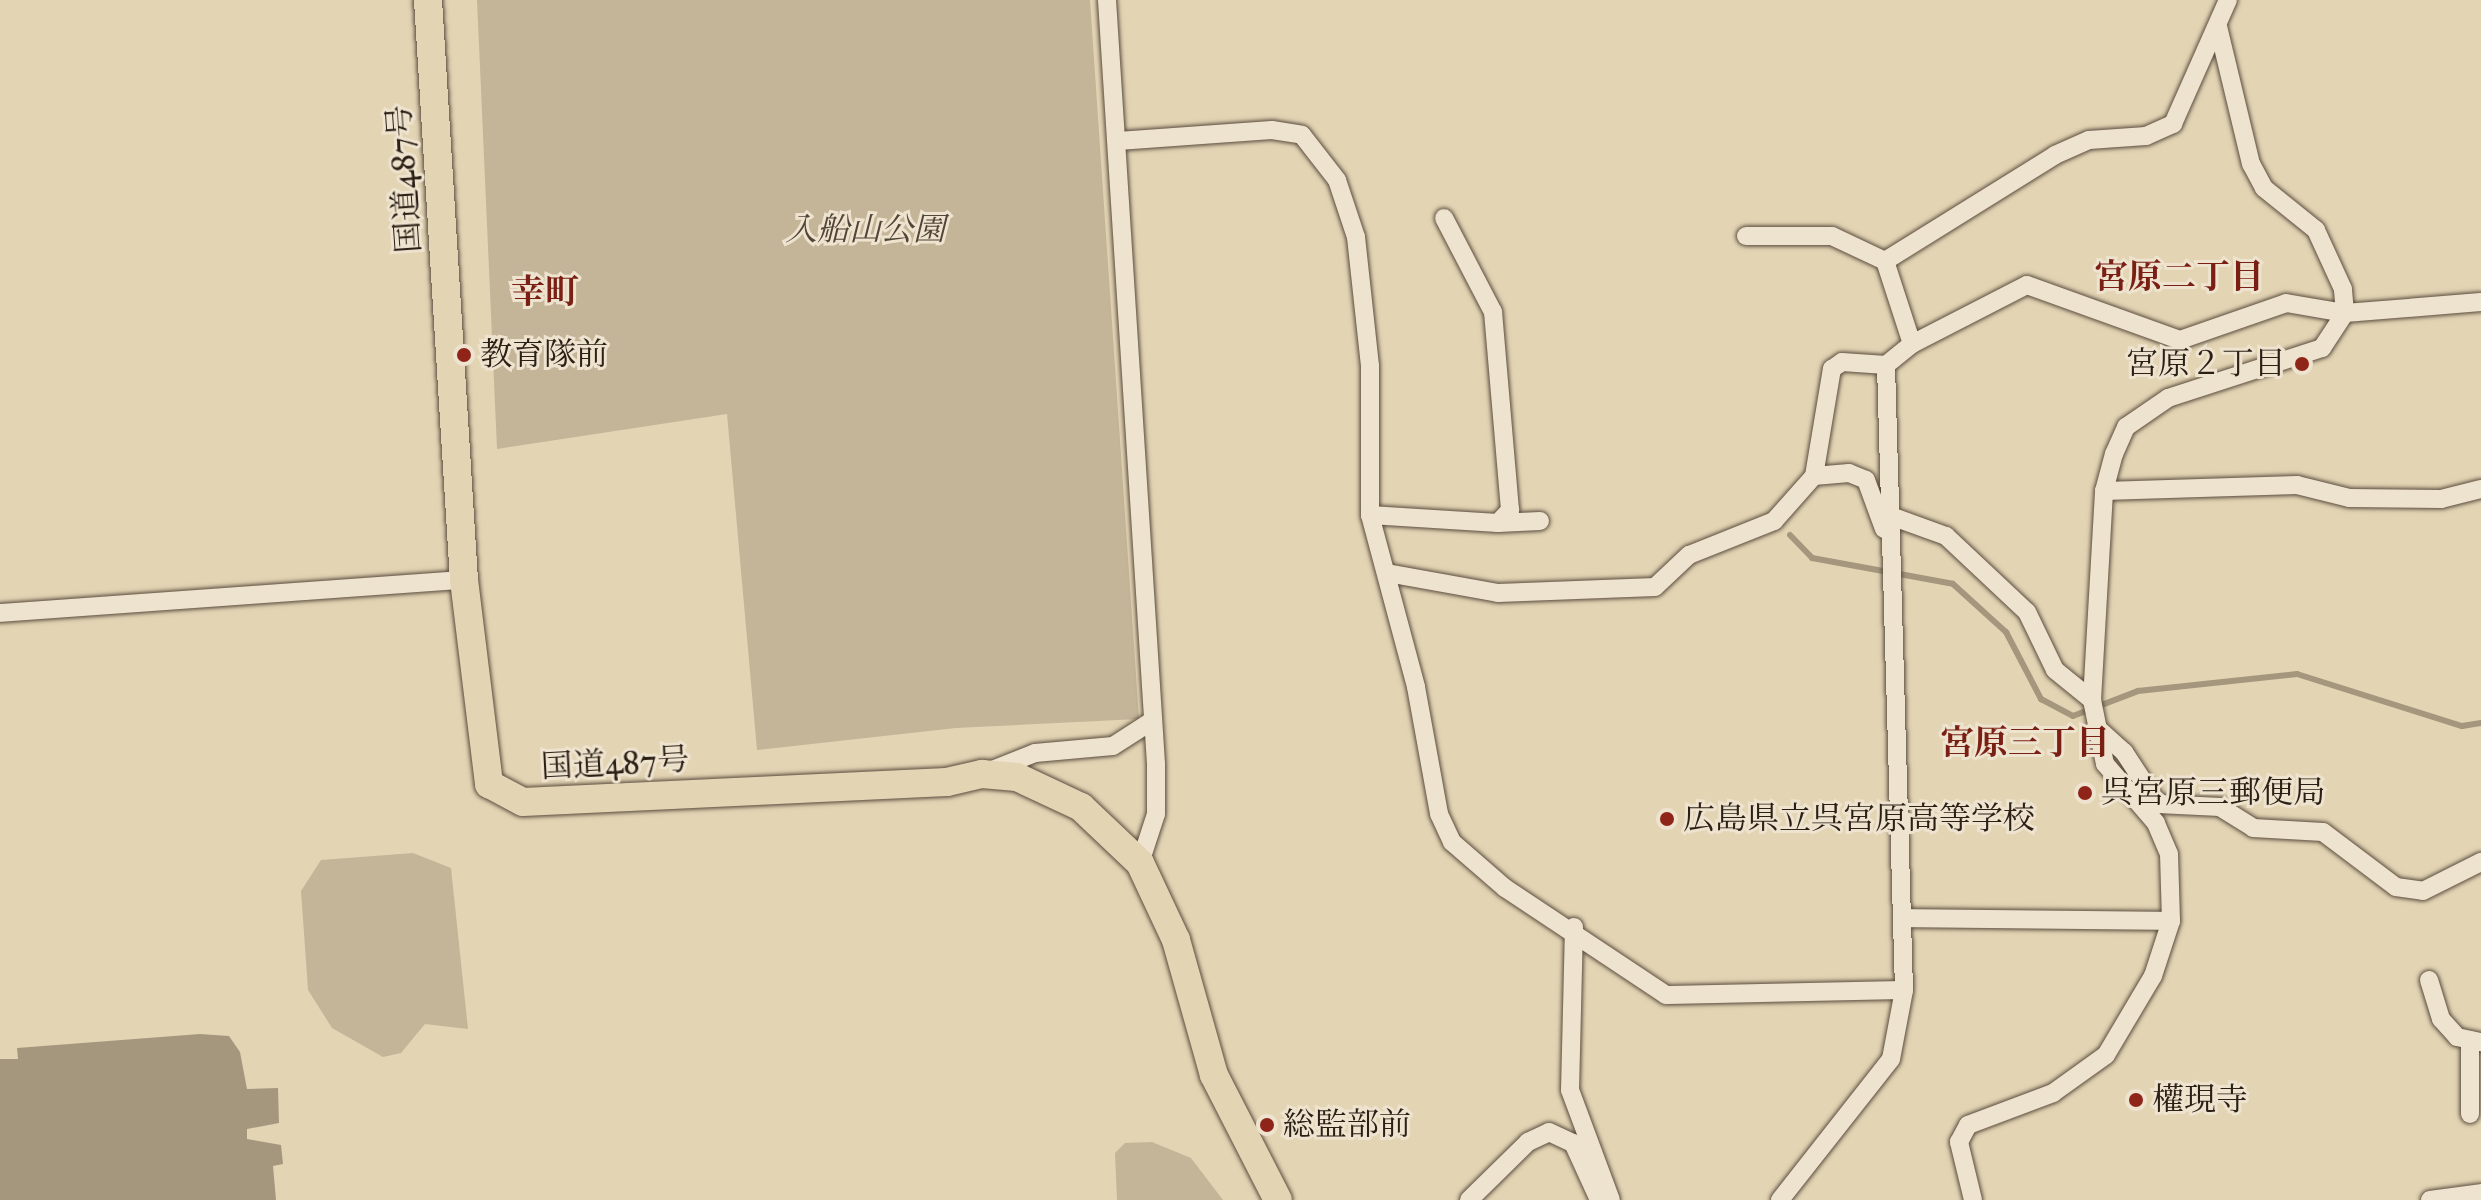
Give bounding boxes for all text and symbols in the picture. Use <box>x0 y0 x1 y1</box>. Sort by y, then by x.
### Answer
street label: 国道487号 <box>381 104 429 254</box>
park label: 入船山公園 <box>785 211 945 249</box>
district label: 宮原二丁目 <box>2094 257 2264 297</box>
district label: 幸町 <box>511 272 579 312</box>
place label: 教育隊前 <box>480 336 608 374</box>
place label: 宮原２丁目 <box>2126 345 2286 383</box>
marker: 教育隊前 <box>455 346 473 364</box>
marker: 宮原２丁目 <box>2293 355 2311 373</box>
district label: 宮原三丁目 <box>1940 723 2110 763</box>
street label: 国道487号 <box>540 741 690 787</box>
place label: 呉宮原三郵便局 <box>2101 774 2325 812</box>
marker: 呉宮原三郵便局 <box>2076 784 2094 802</box>
place label: 広島県立呉宮原高等学校 <box>1683 800 2035 838</box>
marker: 広島県立呉宮原高等学校 <box>1658 810 1676 828</box>
place label: 權現寺 <box>2152 1081 2248 1119</box>
marker: 權現寺 <box>2127 1091 2145 1109</box>
place label: 総監部前 <box>1283 1106 1411 1144</box>
marker: 総監部前 <box>1258 1116 1276 1134</box>

